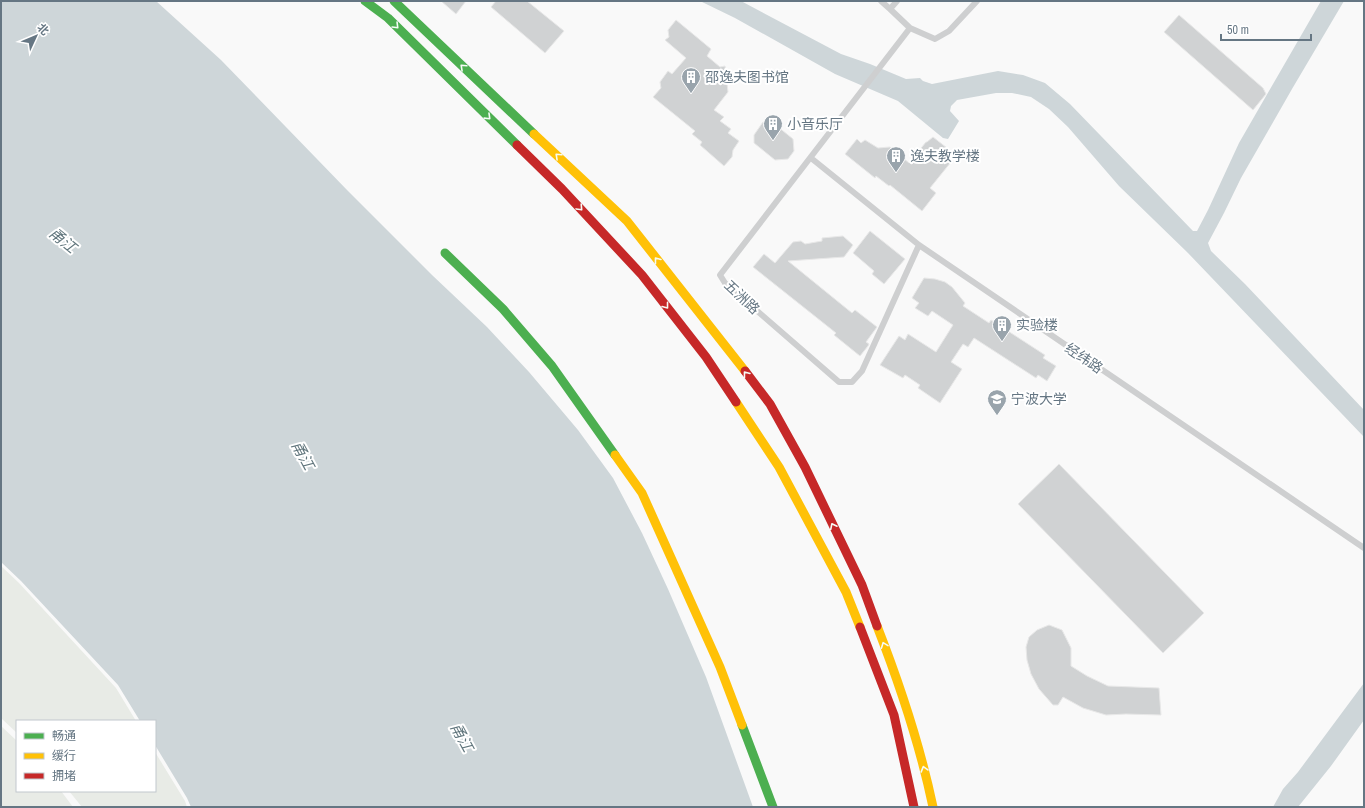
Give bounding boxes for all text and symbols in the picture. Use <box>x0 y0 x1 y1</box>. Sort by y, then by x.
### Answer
north arrow <box>16 16 56 56</box>
scale bar <box>1221 16 1311 42</box>
text: 北 <box>34 20 52 38</box>
one-way arrow <box>391 21 399 28</box>
text: 50 m <box>1227 22 1249 38</box>
one-way arrow <box>460 64 468 72</box>
building icon: 邵逸夫图书馆 <box>680 66 702 94</box>
place label: 邵逸夫图书馆 <box>705 68 789 86</box>
one-way arrow <box>483 112 491 120</box>
building icon: 小音乐厅 <box>762 113 784 141</box>
place label: 小音乐厅 <box>787 115 843 133</box>
building icon: 逸夫教学楼 <box>885 145 907 173</box>
place label: 逸夫教学楼 <box>910 147 980 165</box>
one-way arrow <box>555 154 563 161</box>
one-way arrow <box>575 204 582 211</box>
water label: 甬江 <box>45 222 83 259</box>
one-way arrow <box>655 258 662 265</box>
street label: 五洲路 <box>721 276 763 318</box>
one-way arrow <box>662 301 669 308</box>
building icon: 实验楼 <box>991 314 1013 342</box>
place label: 实验楼 <box>1016 316 1058 334</box>
street label: 经纬路 <box>1062 339 1106 377</box>
one-way arrow <box>744 371 751 378</box>
school or university icon: 宁波大学 <box>986 388 1008 416</box>
place label: 宁波大学 <box>1011 390 1067 408</box>
water label: 甬江 <box>287 437 320 475</box>
one-way arrow <box>830 523 838 530</box>
one-way arrow <box>881 642 889 649</box>
water label: 甬江 <box>446 719 479 757</box>
legend <box>16 720 156 792</box>
text: 畅通 <box>52 728 76 744</box>
text: 缓行 <box>52 748 76 764</box>
one-way arrow <box>920 766 929 773</box>
text: 拥堵 <box>52 768 76 784</box>

